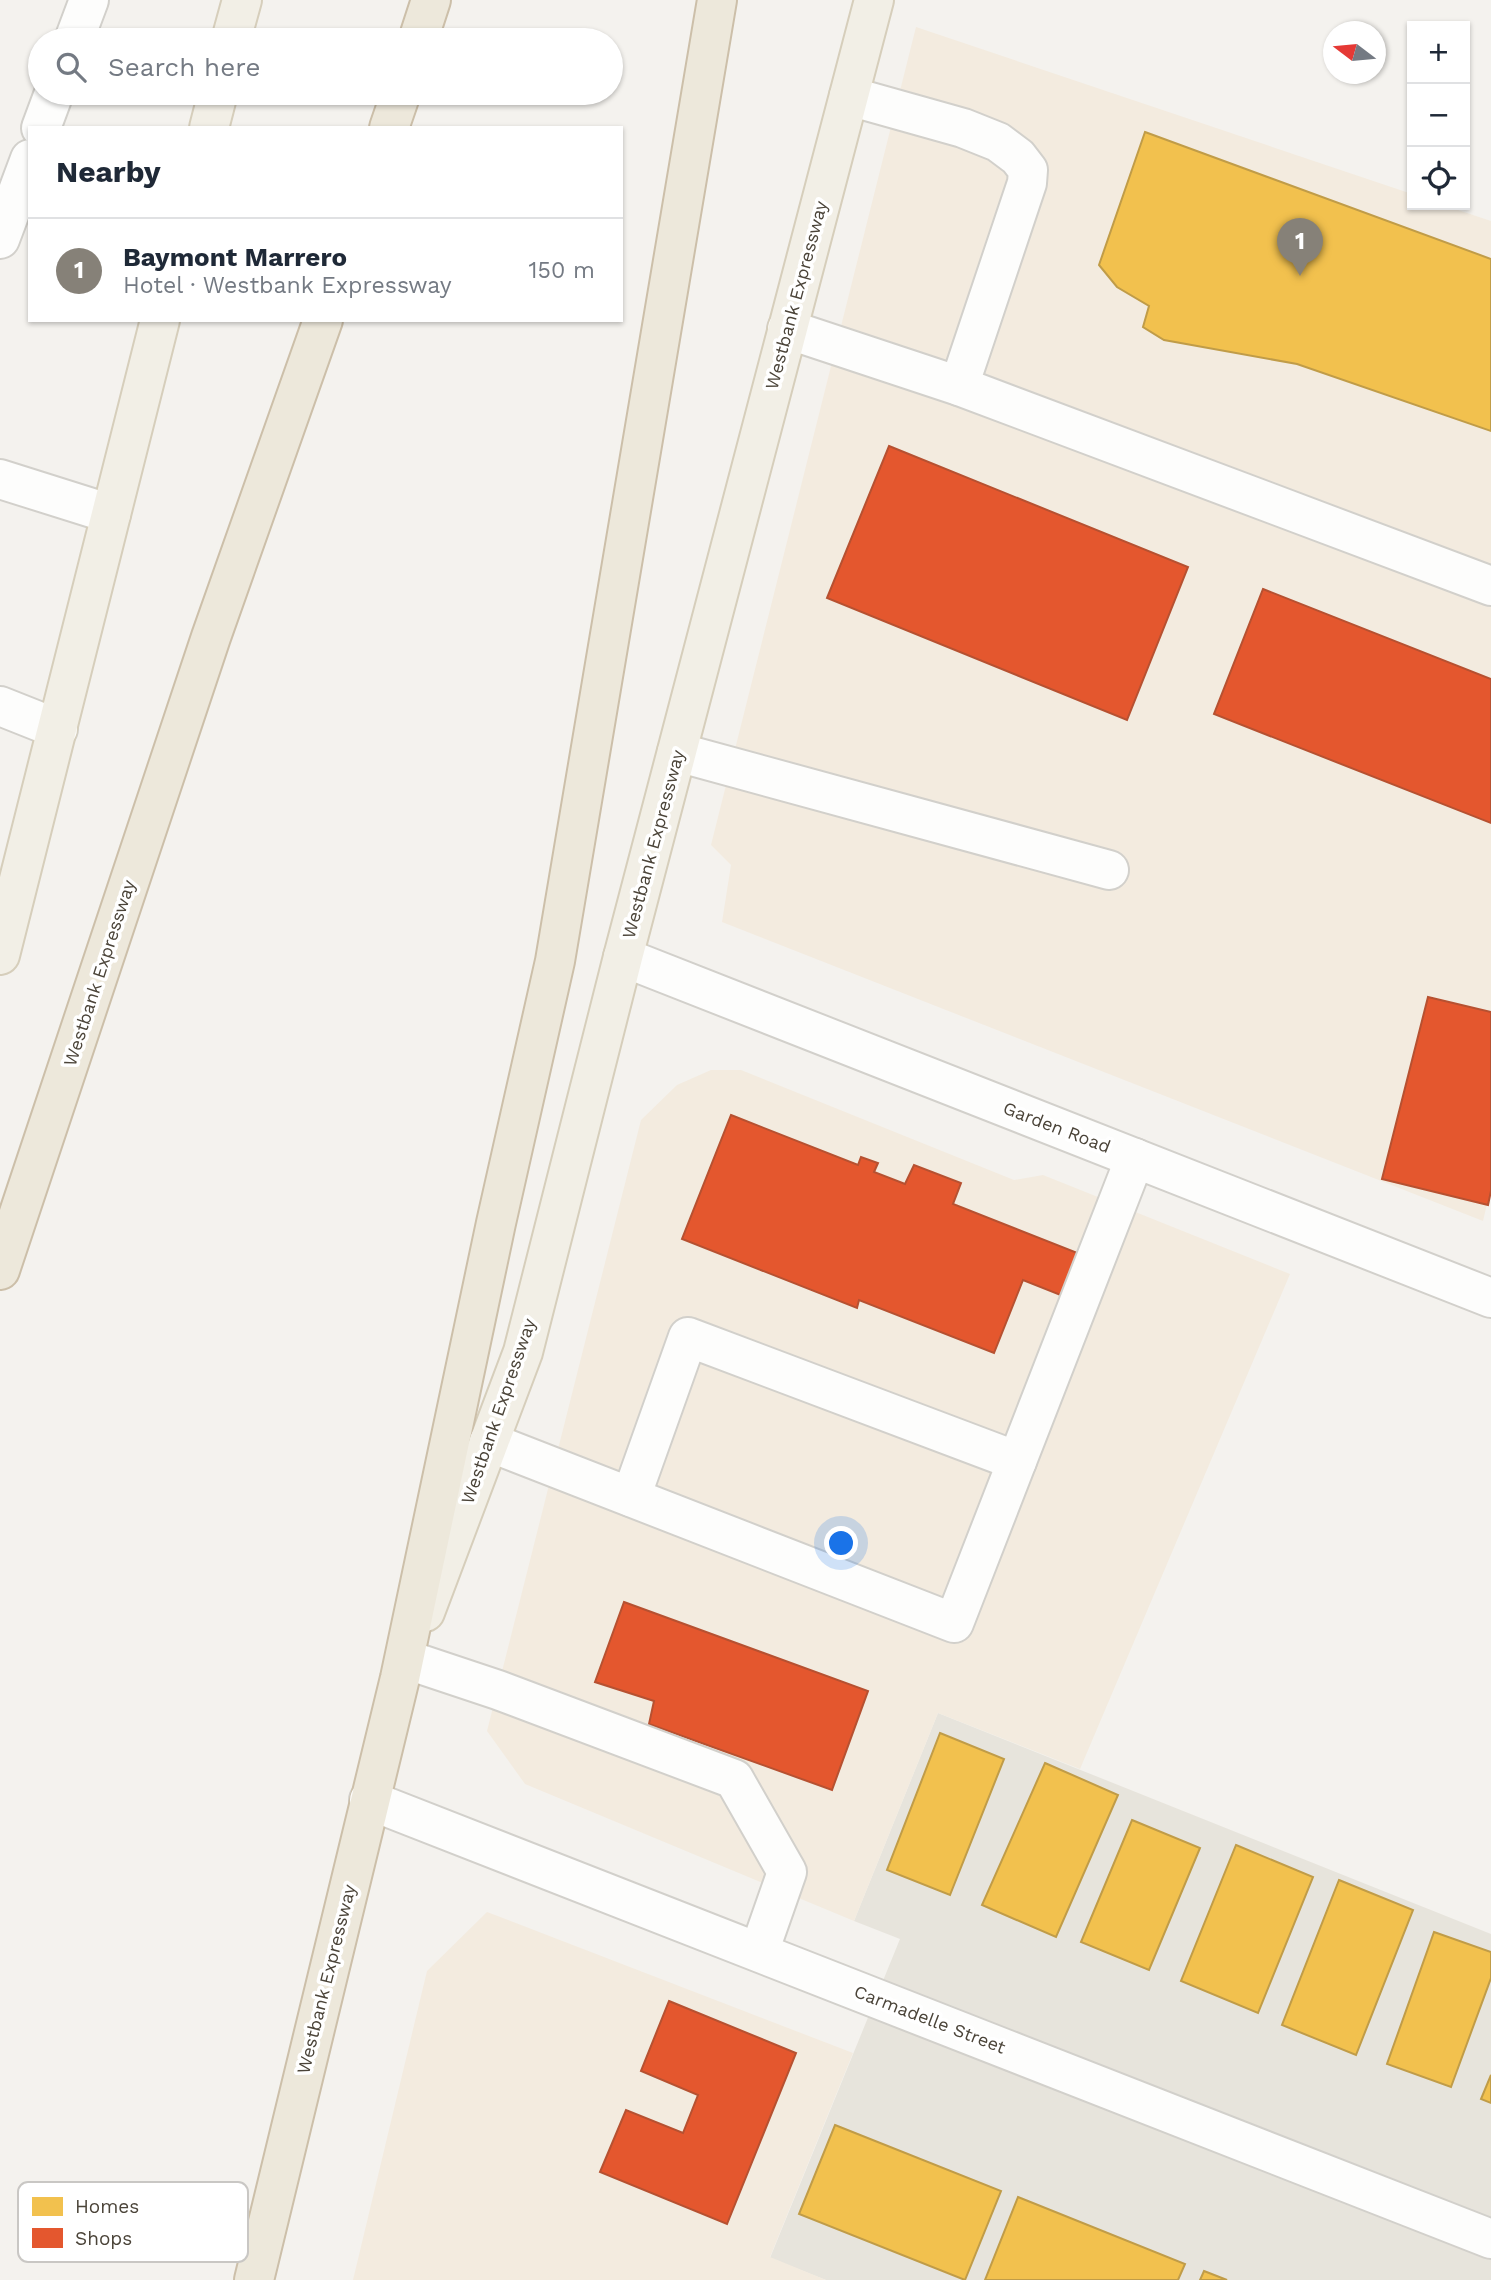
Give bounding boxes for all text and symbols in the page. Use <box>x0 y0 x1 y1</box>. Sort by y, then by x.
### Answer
north arrow <box>1323 21 1386 84</box>
map controls <box>1407 21 1470 210</box>
button: + <box>1407 21 1470 84</box>
search box <box>28 28 623 105</box>
icon: search <box>52 48 90 86</box>
text: Search here <box>108 52 260 82</box>
button: − <box>1407 84 1470 147</box>
button: locate <box>1407 147 1470 210</box>
text: Nearby <box>56 154 161 189</box>
street label: Westbank Expressway <box>761 198 832 392</box>
pin: 1 <box>1277 218 1323 276</box>
text: Baymont Marrero <box>123 242 347 272</box>
text: 1 <box>74 257 84 284</box>
text: 150 m <box>529 257 595 284</box>
text: Hotel · Westbank Expressway <box>123 272 452 299</box>
street label: Westbank Expressway <box>618 747 689 941</box>
street label: Westbank Expressway <box>59 876 139 1069</box>
street label: Garden Road <box>1000 1097 1114 1157</box>
street label: Westbank Expressway <box>456 1315 540 1506</box>
your location <box>824 1526 858 1560</box>
street label: Westbank Expressway <box>292 1881 360 2076</box>
street label: Carmadelle Street <box>851 1980 1009 2058</box>
legend <box>18 2182 248 2262</box>
text: Homes <box>75 2195 139 2218</box>
text: Shops <box>75 2227 132 2250</box>

